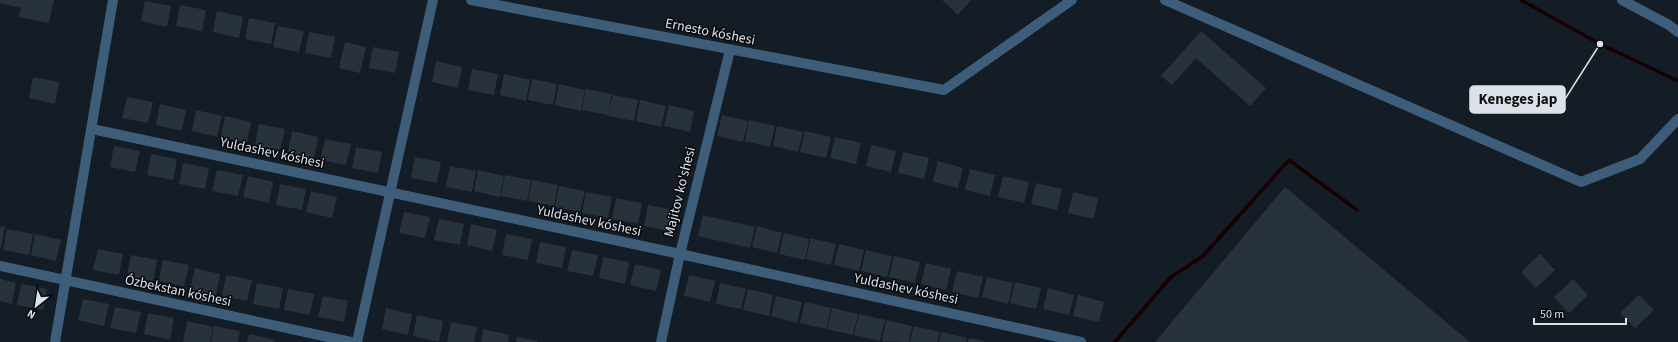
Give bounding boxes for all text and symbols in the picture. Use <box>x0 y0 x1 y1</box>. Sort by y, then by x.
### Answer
street label: Ernesto kóshesi <box>663 13 757 51</box>
callout: Keneges jap <box>1470 86 1565 113</box>
text: Keneges jap <box>1479 89 1558 110</box>
street label: Yuldashev kóshesi <box>217 132 326 174</box>
street label: Majitov ko'shesi <box>659 145 701 239</box>
street label: Yuldashev kóshesi <box>534 200 643 242</box>
street label: Yuldashev kóshesi <box>851 268 960 310</box>
street label: Ózbekstan kóshesi <box>123 270 233 312</box>
north arrow <box>16 286 56 326</box>
scale bar <box>1534 300 1626 326</box>
text: N <box>24 306 38 323</box>
text: 50 m <box>1540 306 1564 323</box>

